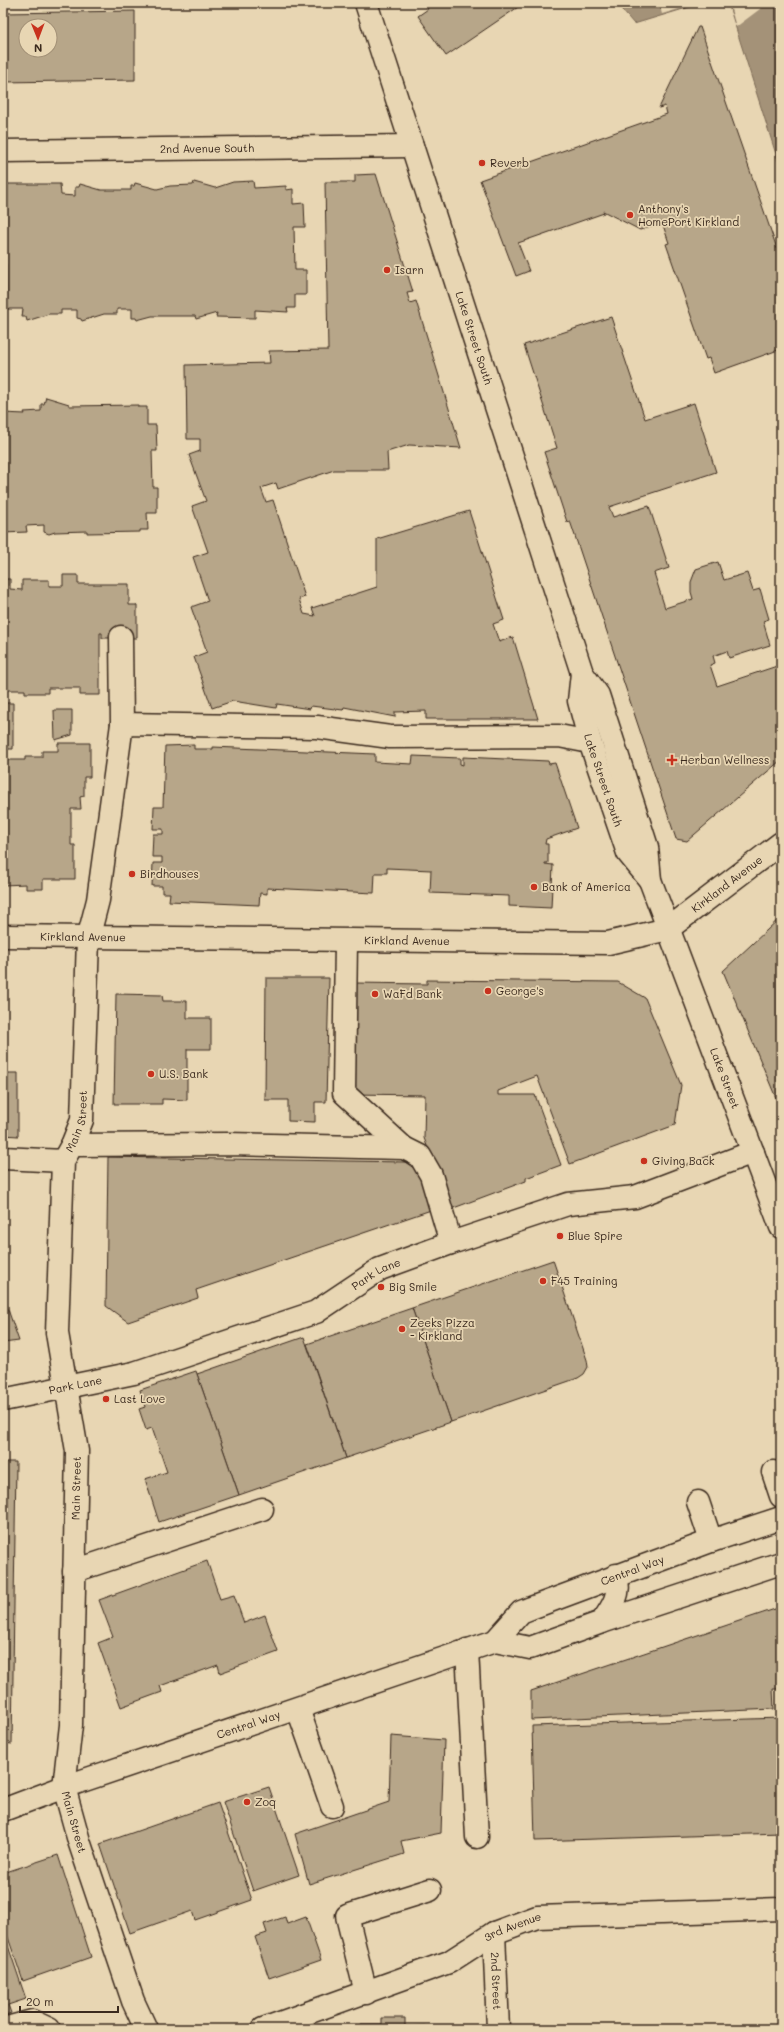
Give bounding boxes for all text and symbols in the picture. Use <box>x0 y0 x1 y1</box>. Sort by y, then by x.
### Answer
north arrow <box>18 18 58 58</box>
text: N <box>34 41 42 56</box>
street label: 2nd Avenue South <box>160 140 254 156</box>
place label: Reverb <box>490 155 529 170</box>
marker: Reverb <box>477 158 487 168</box>
place label: Anthony's HomePort Kirkland <box>638 201 739 229</box>
marker: Anthony's HomePort Kirkland <box>625 210 635 220</box>
place label: Isarn <box>395 262 424 277</box>
marker: Isarn <box>382 265 392 275</box>
street label: Lake Street South <box>452 289 497 386</box>
street label: Lake Street South <box>581 732 626 828</box>
place label: Herban Wellness <box>680 752 769 767</box>
marker: Herban Wellness <box>667 755 677 765</box>
street label: Kirkland Avenue <box>688 852 765 916</box>
place label: Birdhouses <box>140 866 199 881</box>
marker: Birdhouses <box>127 869 137 879</box>
place label: Bank of America <box>542 879 631 894</box>
marker: Bank of America <box>529 882 539 892</box>
street label: Kirkland Avenue <box>40 928 126 944</box>
street label: Kirkland Avenue <box>364 932 450 948</box>
place label: George's <box>496 983 544 998</box>
place label: WaFd Bank <box>383 986 442 1001</box>
marker: George's <box>483 986 493 996</box>
marker: WaFd Bank <box>370 989 380 999</box>
street label: Lake Street <box>707 1046 744 1111</box>
place label: U.S. Bank <box>159 1066 208 1081</box>
marker: U.S. Bank <box>146 1069 156 1079</box>
street label: Main Street <box>61 1090 90 1155</box>
place label: Giving Back <box>652 1153 715 1168</box>
marker: Giving Back <box>639 1156 649 1166</box>
place label: Blue Spire <box>568 1228 623 1243</box>
marker: Blue Spire <box>555 1231 565 1241</box>
street label: Park Lane <box>348 1254 403 1293</box>
place label: F45 Training <box>551 1273 617 1288</box>
marker: F45 Training <box>538 1276 548 1286</box>
place label: Big Smile <box>389 1279 437 1294</box>
marker: Big Smile <box>376 1282 386 1292</box>
place label: Zeeks Pizza - Kirkland <box>410 1315 475 1343</box>
marker: Zeeks Pizza - Kirkland <box>397 1324 407 1334</box>
street label: Park Lane <box>47 1372 104 1397</box>
place label: Last Love <box>114 1391 165 1406</box>
marker: Last Love <box>101 1394 111 1404</box>
street label: Main Street <box>67 1456 84 1520</box>
street label: Central Way <box>598 1551 666 1588</box>
street label: Central Way <box>214 1706 283 1742</box>
street label: Main Street <box>59 1789 90 1855</box>
place label: Zoq <box>255 1794 276 1809</box>
marker: Zoq <box>242 1797 252 1807</box>
street label: 3rd Avenue <box>481 1909 542 1945</box>
street label: 2nd Street <box>488 1952 505 2010</box>
scale bar <box>20 1988 118 2014</box>
text: 20 m <box>26 1993 54 2009</box>

